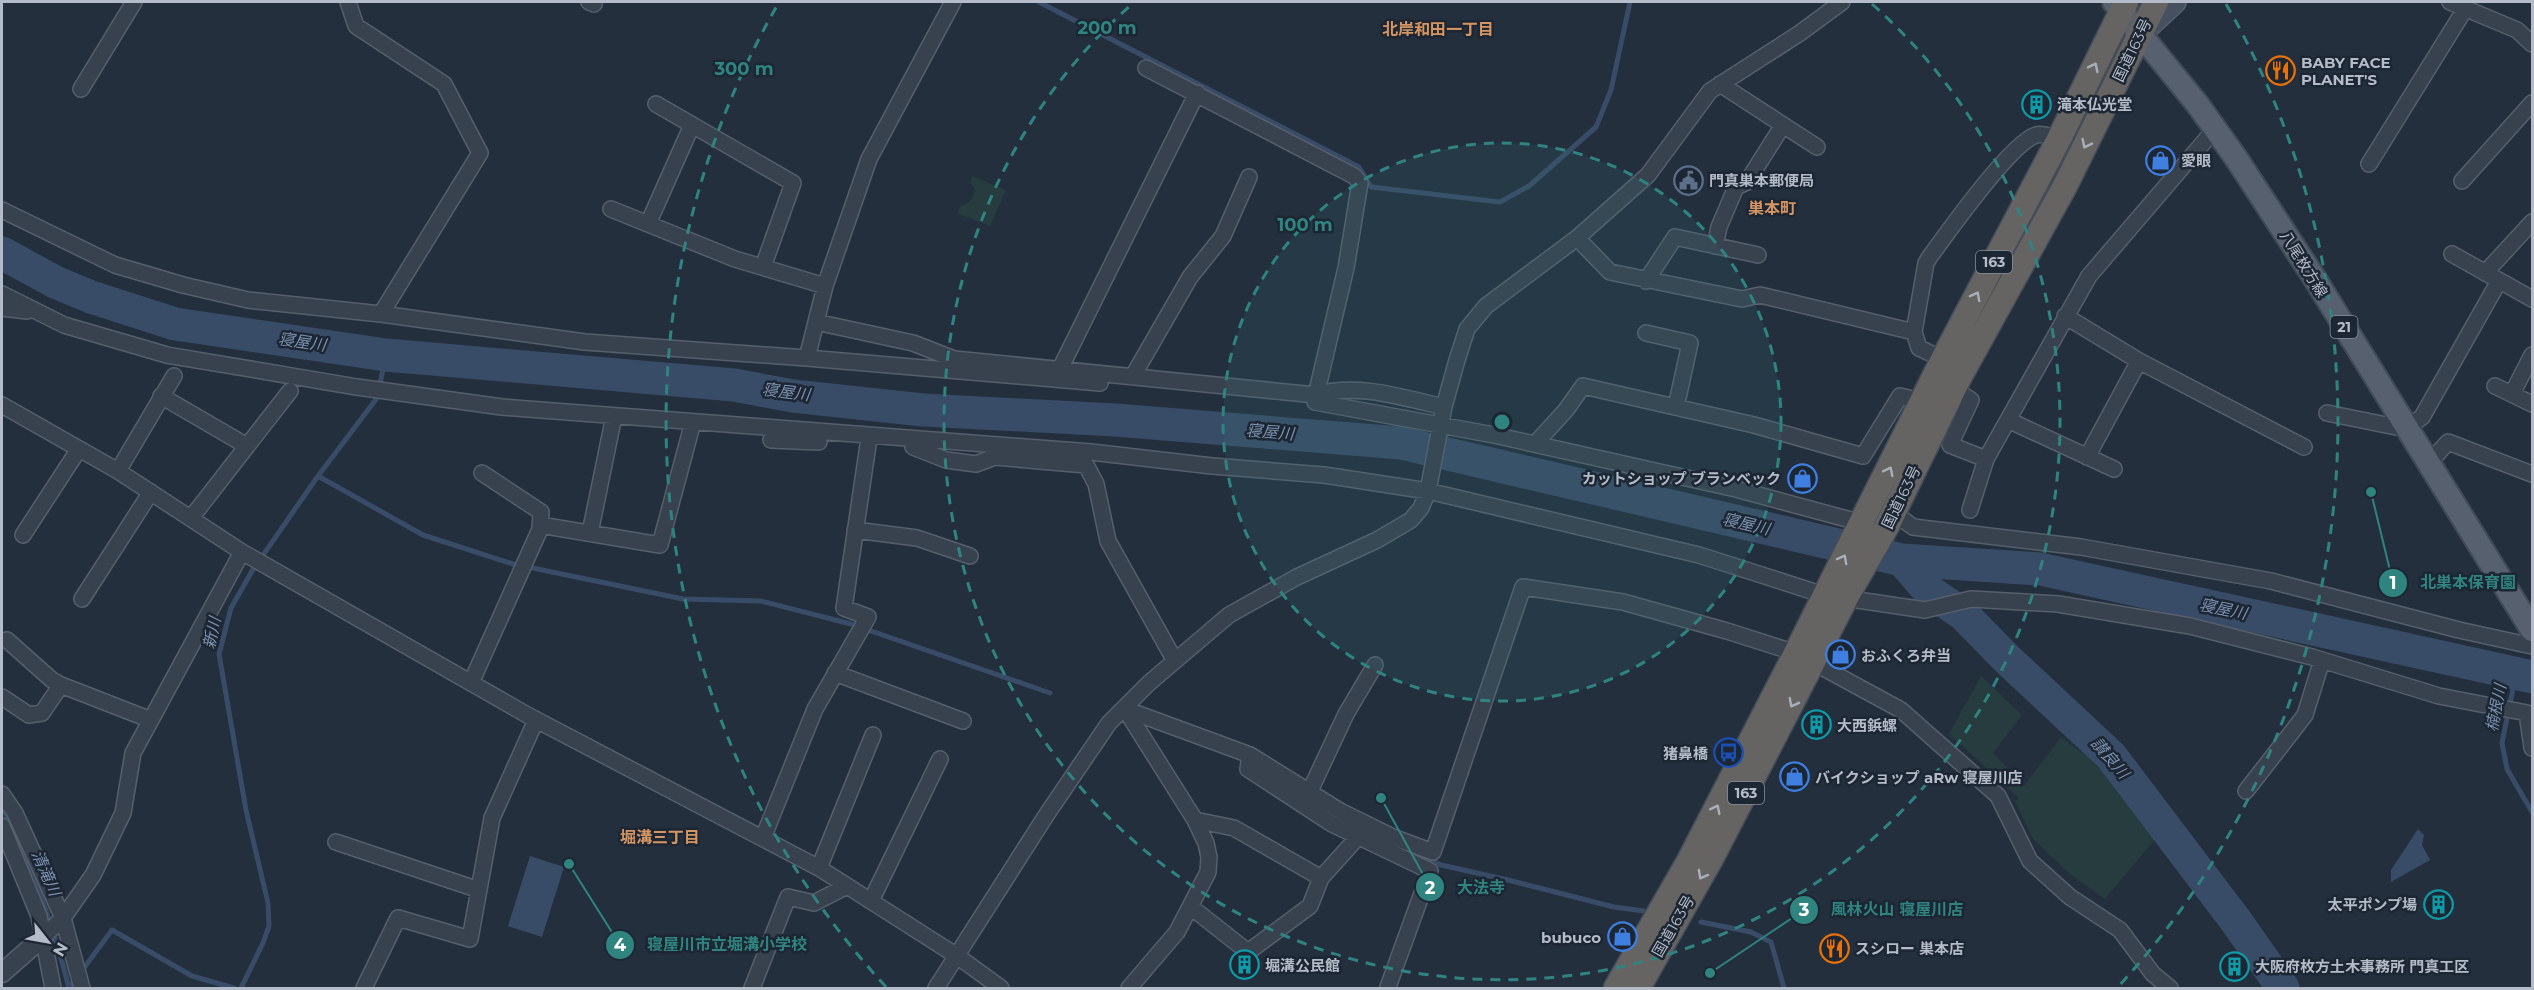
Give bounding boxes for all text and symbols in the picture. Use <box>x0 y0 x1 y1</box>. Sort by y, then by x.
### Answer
street label: 国道163号 <box>2109 15 2155 85</box>
text: 200 m <box>1077 17 1137 39</box>
district label: 北岸和田一丁目 <box>1382 20 1494 39</box>
place label: BABY FACE PLANET'S <box>2301 53 2391 89</box>
restaurant icon: BABY FACE PLANET'S <box>2264 55 2296 87</box>
text: 300 m <box>713 58 774 80</box>
one-way arrow <box>2087 62 2098 73</box>
building icon: 滝本仏光堂 <box>2020 88 2052 120</box>
place label: 滝本仏光堂 <box>2057 95 2132 114</box>
one-way arrow <box>2082 137 2093 148</box>
shop icon: 愛眼 <box>2144 144 2176 176</box>
place label: 愛眼 <box>2181 151 2211 170</box>
public building icon: 門真巣本郵便局 <box>1672 164 1704 196</box>
place label: 門真巣本郵便局 <box>1709 171 1814 190</box>
district label: 巣本町 <box>1748 199 1796 218</box>
text: 100 m <box>1277 214 1333 236</box>
street label: 八尾枚方線 <box>2276 227 2332 301</box>
road number: 163 <box>1976 251 2012 273</box>
one-way arrow <box>1969 292 1980 303</box>
road number: 21 <box>2330 316 2358 338</box>
water label: 寝屋川 <box>277 329 329 355</box>
water label: 寝屋川 <box>761 380 813 405</box>
centre of rings <box>1492 412 1512 432</box>
water label: 寝屋川 <box>1245 420 1297 444</box>
shop icon: カットショップ ブランベック <box>1786 462 1818 494</box>
street label: 国道163号 <box>1878 462 1924 532</box>
one-way arrow <box>1882 466 1893 477</box>
place label: カットショップ ブランベック <box>1582 469 1781 488</box>
water label: 寝屋川 <box>1720 509 1773 539</box>
one-way arrow <box>1836 554 1847 565</box>
callout: 北巣本保育園 <box>2378 566 2528 600</box>
text: 1 <box>2389 572 2397 594</box>
text: 北巣本保育園 <box>2420 573 2516 592</box>
water label: 寝屋川 <box>2198 595 2250 624</box>
water label: 新川 <box>199 613 225 651</box>
shop icon: おふくろ弁当 <box>1824 639 1856 671</box>
place label: おふくろ弁当 <box>1861 646 1951 665</box>
water label: 楠根川 <box>2482 681 2510 733</box>
one-way arrow <box>1789 696 1800 707</box>
building icon: 大西鋲螺 <box>1800 709 1832 741</box>
place label: 大西鋲螺 <box>1837 716 1897 735</box>
water label: 讃良川 <box>2087 734 2134 784</box>
bus stop icon: 猪鼻橋 <box>1713 737 1745 769</box>
place label: 猪鼻橋 <box>1663 744 1709 763</box>
shop icon: バイクショップ aRw 寝屋川店 <box>1778 761 1810 793</box>
place label: バイクショップ aRw 寝屋川店 <box>1815 768 2023 787</box>
road number: 163 <box>1728 782 1764 804</box>
one-way arrow <box>1708 804 1720 815</box>
district label: 堀溝三丁目 <box>620 828 700 847</box>
water label: 清滝川 <box>28 847 65 901</box>
one-way arrow <box>1698 869 1710 879</box>
callout: 大法寺 <box>1415 870 1517 904</box>
text: 2 <box>1425 877 1436 899</box>
text: 大法寺 <box>1457 878 1505 897</box>
building icon: 太平ポンプ場 <box>2422 888 2454 920</box>
street label: 国道163号 <box>1648 892 1698 960</box>
callout: 風林火山 寝屋川店 <box>1789 893 1975 927</box>
place label: 太平ポンプ場 <box>2327 895 2417 914</box>
text: 3 <box>1798 899 1810 921</box>
text: 風林火山 寝屋川店 <box>1831 900 1963 919</box>
north arrow <box>18 912 78 972</box>
shop icon: bubuco <box>1606 921 1638 953</box>
callout: 寝屋川市立堀溝小学校 <box>605 928 819 962</box>
place label: bubuco <box>1541 928 1601 947</box>
restaurant icon: スシロー 巣本店 <box>1818 932 1850 964</box>
text: 4 <box>614 934 627 956</box>
text: 寝屋川市立堀溝小学校 <box>647 935 807 954</box>
text: N <box>49 939 72 960</box>
place label: スシロー 巣本店 <box>1855 939 1964 958</box>
building icon: 堀溝公民館 <box>1228 949 1260 981</box>
building icon: 大阪府枚方土木事務所 門真工区 <box>2218 950 2250 982</box>
place label: 堀溝公民館 <box>1265 956 1340 975</box>
place label: 大阪府枚方土木事務所 門真工区 <box>2255 957 2469 976</box>

